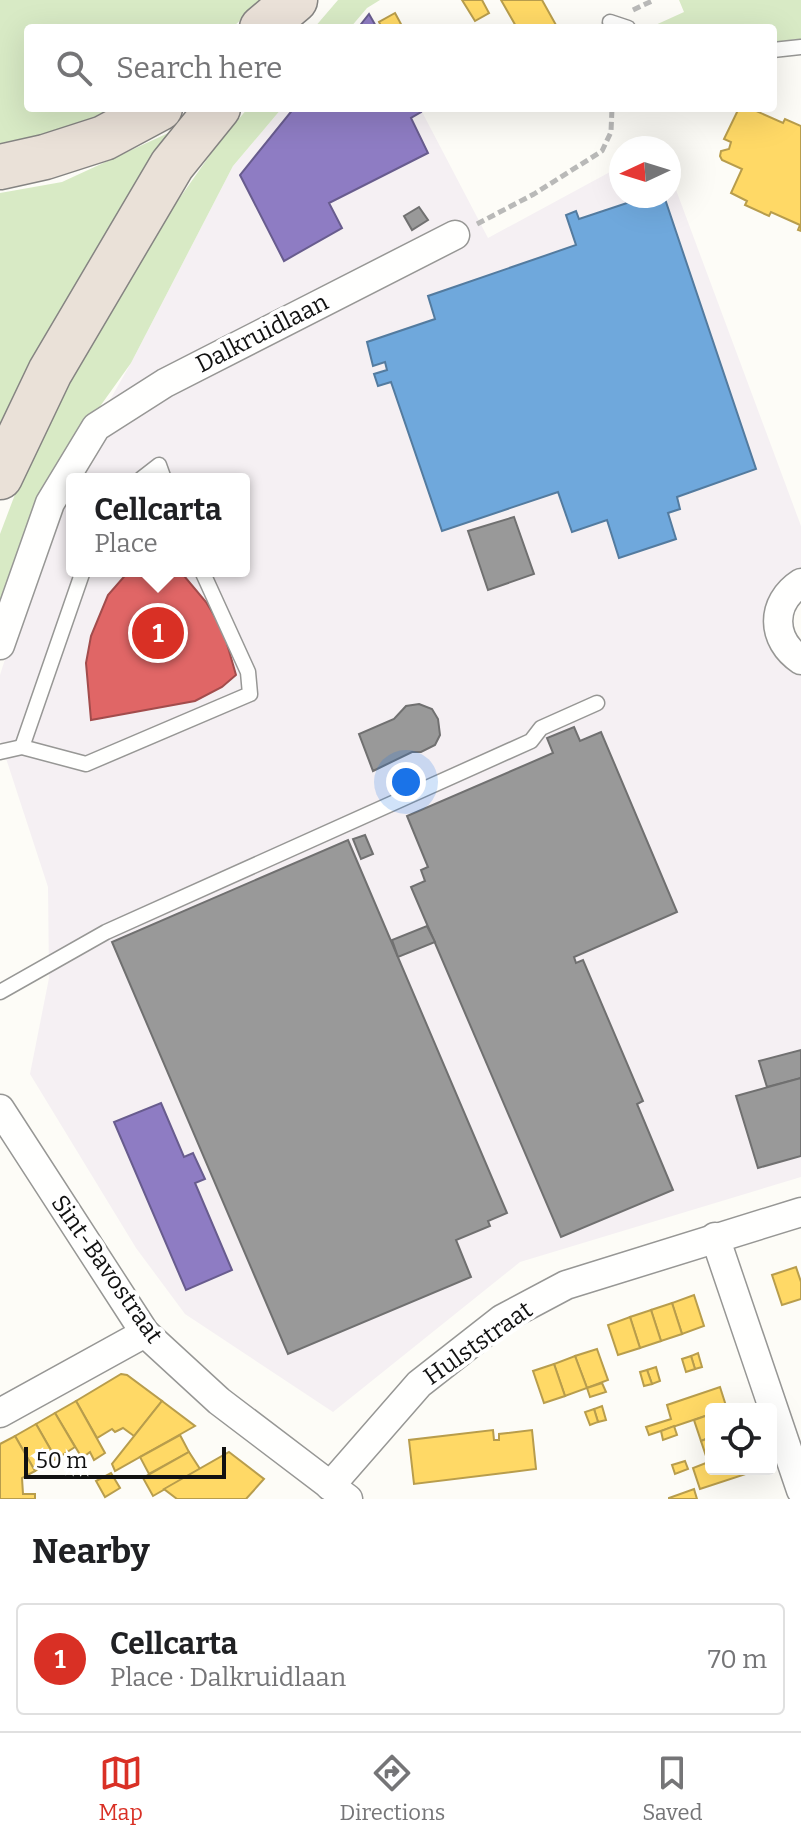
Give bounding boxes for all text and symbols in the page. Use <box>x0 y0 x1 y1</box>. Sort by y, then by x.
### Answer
search box <box>24 24 777 112</box>
icon: search <box>52 46 96 90</box>
text: Search here <box>116 50 283 86</box>
north arrow <box>609 136 681 208</box>
street label: Dalkruidlaan <box>191 288 333 378</box>
popup <box>66 473 250 577</box>
text: Cellcarta <box>94 492 222 528</box>
text: Place <box>94 528 158 559</box>
pin: 1 <box>132 603 184 663</box>
your location <box>386 762 426 802</box>
street label: Sint-Bavostraat <box>46 1190 169 1349</box>
street label: Hulststraat <box>418 1295 538 1391</box>
map controls <box>705 1403 777 1475</box>
button: locate <box>705 1403 777 1475</box>
scale bar <box>24 1443 226 1479</box>
text: 50 m <box>36 1447 87 1474</box>
text: Nearby <box>32 1531 150 1572</box>
text: Cellcarta <box>110 1626 238 1662</box>
text: 1 <box>54 1644 66 1675</box>
text: 70 m <box>708 1644 767 1675</box>
text: Place · Dalkruidlaan <box>110 1662 346 1693</box>
tab: Map <box>98 1751 143 1826</box>
tab: Directions <box>340 1751 445 1826</box>
tab: Saved <box>642 1751 703 1826</box>

